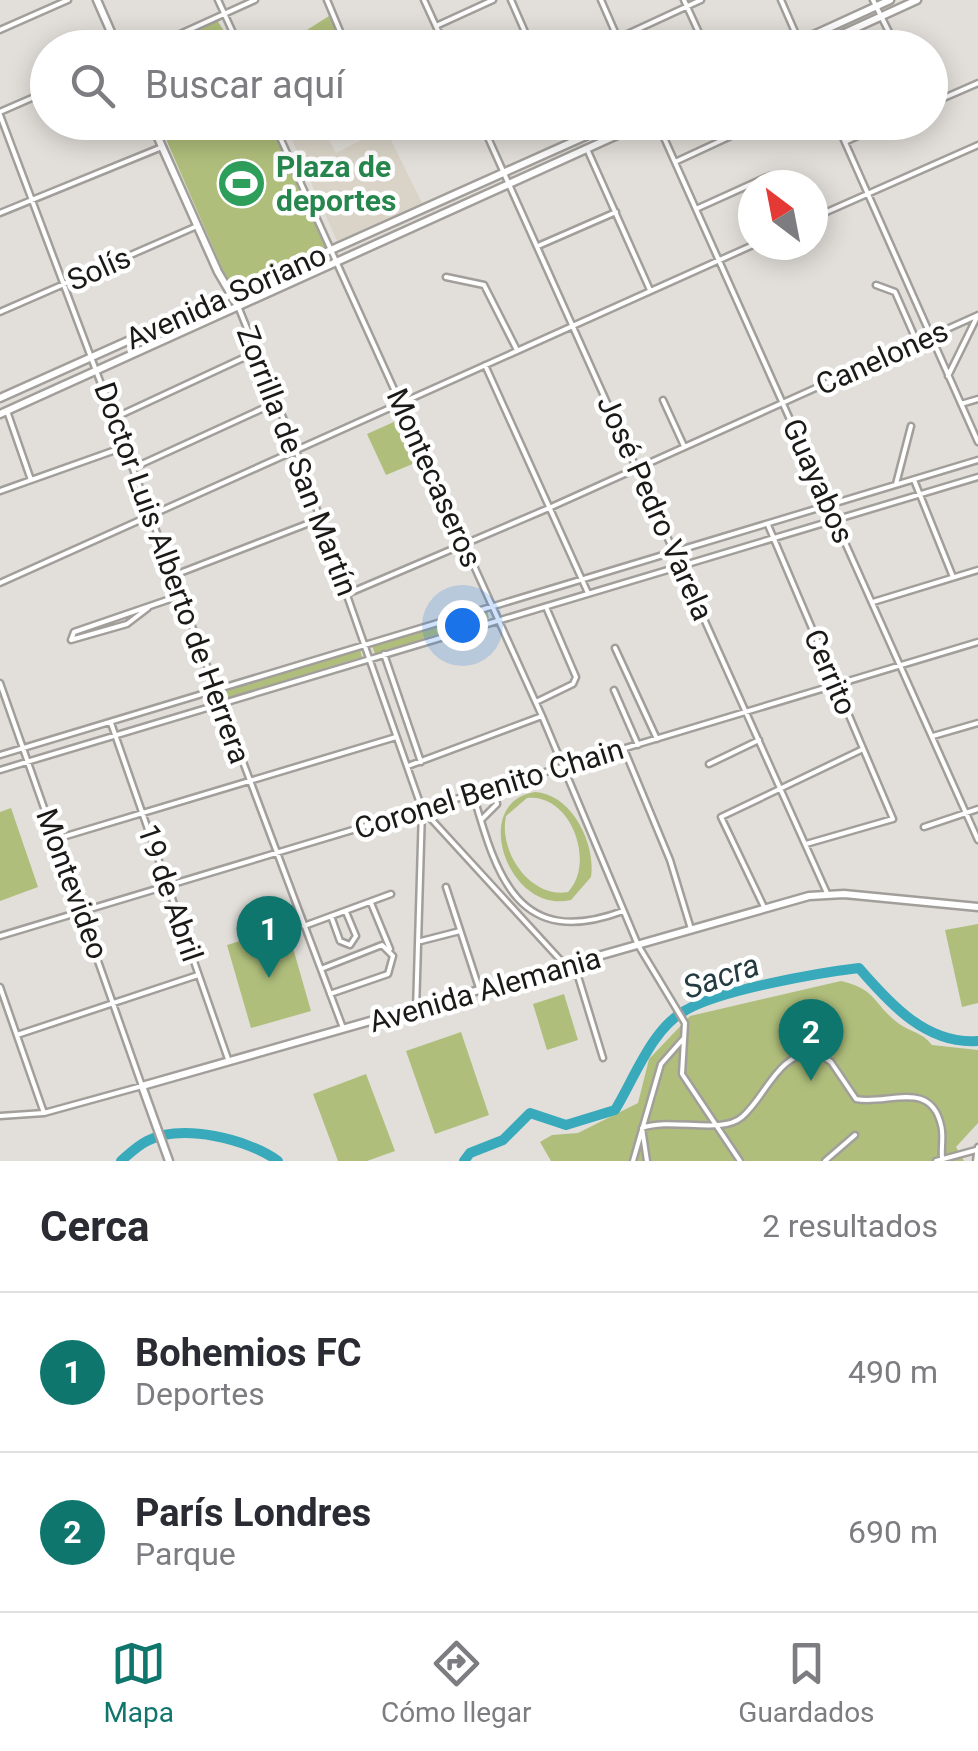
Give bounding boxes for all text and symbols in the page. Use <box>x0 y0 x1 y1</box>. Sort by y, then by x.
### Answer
search box <box>30 30 948 140</box>
icon: search <box>65 58 120 113</box>
text: Buscar aquí <box>145 63 345 107</box>
place label: Plaza de deportes <box>276 149 396 218</box>
sports icon: Plaza de deportes <box>215 158 267 210</box>
north arrow <box>738 170 828 260</box>
street label: Avenida Soriano <box>120 237 332 356</box>
street label: Solís <box>62 239 136 298</box>
street label: Canelones <box>810 313 953 402</box>
street label: Zorrilla de San Martín <box>230 321 365 601</box>
street label: Doctor Luis Alberto de Herrera <box>87 377 258 768</box>
street label: Montecaseros <box>380 383 489 572</box>
street label: José Pedro Varela <box>590 390 721 626</box>
street label: Guayabos <box>775 413 861 549</box>
your location <box>437 600 488 651</box>
street label: Cerrito <box>797 624 864 720</box>
street label: Coronel Benito Chain <box>350 731 628 846</box>
street label: Montevideo <box>29 804 116 964</box>
street label: 19 de Abril <box>131 820 210 966</box>
pin: 1 <box>236 896 302 978</box>
street label: Avenida Alemania <box>365 940 605 1039</box>
water label: Sacra <box>678 945 764 1007</box>
pin: 2 <box>778 998 844 1081</box>
text: Cerca <box>40 1202 150 1251</box>
text: 2 resultados <box>762 1207 938 1245</box>
text: Bohemios FC <box>135 1331 362 1375</box>
text: 1 <box>63 1353 82 1391</box>
text: 490 m <box>848 1353 938 1391</box>
text: Deportes <box>135 1375 265 1413</box>
text: París Londres <box>135 1491 371 1535</box>
text: 2 <box>63 1513 82 1551</box>
text: 690 m <box>848 1513 938 1551</box>
text: Parque <box>135 1535 236 1573</box>
tab: Mapa <box>103 1636 174 1729</box>
tab: Cómo llegar <box>381 1636 532 1729</box>
tab: Guardados <box>738 1636 875 1729</box>

